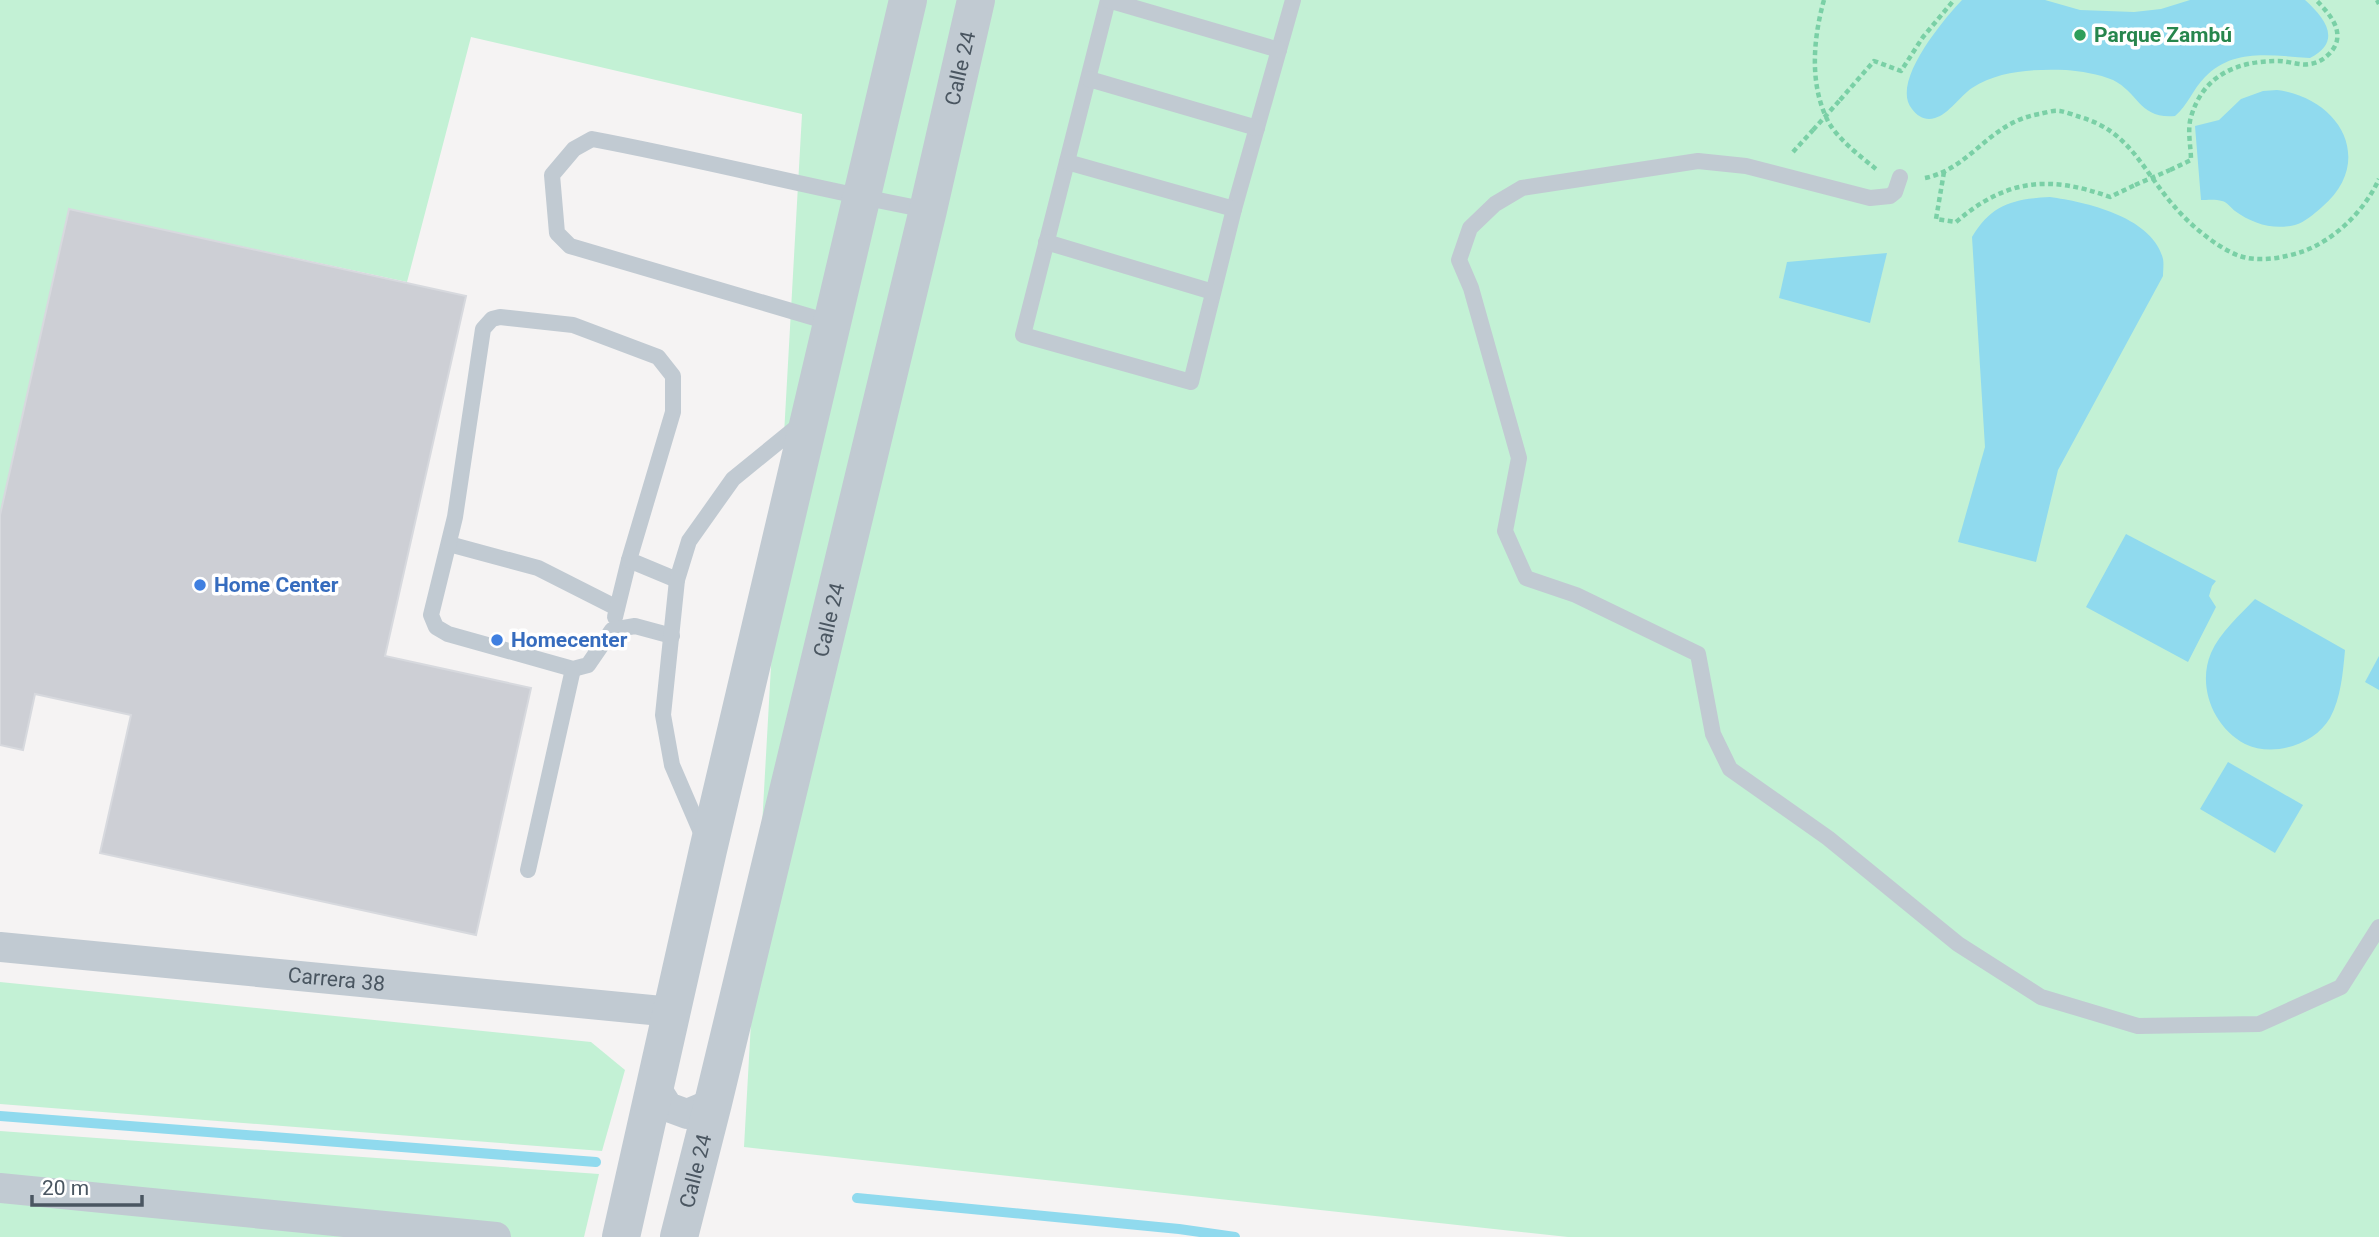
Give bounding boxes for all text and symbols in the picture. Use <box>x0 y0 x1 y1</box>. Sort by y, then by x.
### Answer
place label: Parque Zambú <box>2094 23 2232 47</box>
marker: Parque Zambú <box>2072 27 2088 43</box>
street label: Calle 24 <box>940 29 980 108</box>
place label: Home Center <box>214 573 339 597</box>
marker: Home Center <box>192 577 208 593</box>
street label: Calle 24 <box>809 580 850 659</box>
place label: Homecenter <box>511 628 628 652</box>
marker: Homecenter <box>489 632 505 648</box>
street label: Carrera 38 <box>287 963 386 996</box>
street label: Calle 24 <box>675 1131 717 1211</box>
scale bar <box>32 1164 142 1208</box>
text: 20 m <box>42 1176 89 1200</box>

